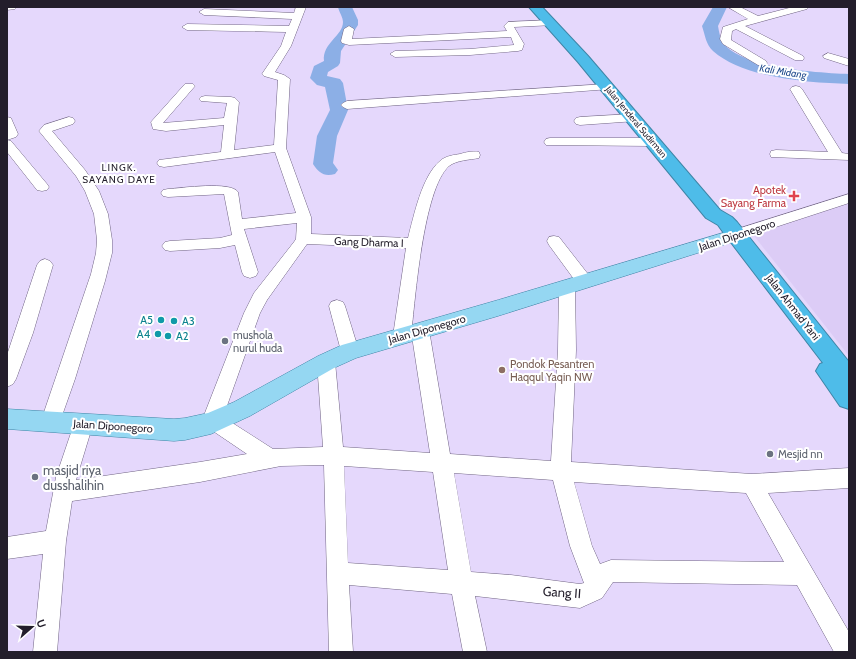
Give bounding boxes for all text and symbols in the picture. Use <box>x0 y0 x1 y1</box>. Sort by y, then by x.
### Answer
water label: Kali Midang <box>759 61 808 82</box>
street label: Jalan Jenderal Sudirman <box>603 83 669 160</box>
district label: LINGK. SAYANG DAYE <box>82 161 156 186</box>
place label: Apotek Sayang Farma <box>721 183 787 210</box>
marker: Apotek Sayang Farma <box>789 191 799 201</box>
street label: Jalan Diponegoro <box>696 216 777 254</box>
street label: Gang Dharma I <box>334 234 404 250</box>
street label: Jalan Ahmad Yani <box>762 270 823 343</box>
street label: Jalan Diponegoro <box>386 311 467 347</box>
place label: A5 <box>140 313 153 327</box>
place label: A3 <box>182 314 195 328</box>
marker: A5 <box>156 315 166 325</box>
marker: A3 <box>169 316 179 326</box>
place label: A4 <box>137 327 151 341</box>
place label: mushola nurul huda <box>233 328 283 355</box>
marker: A4 <box>153 329 163 339</box>
place label: A2 <box>176 329 189 343</box>
marker: A2 <box>163 331 173 341</box>
marker: mushola nurul huda <box>220 336 230 346</box>
place label: Pondok Pesantren Haqqul Yaqin NW <box>510 357 594 384</box>
marker: Pondok Pesantren Haqqul Yaqin NW <box>497 365 507 375</box>
street label: Jalan Diponegoro <box>72 416 153 436</box>
place label: Mesjid nn <box>778 447 823 461</box>
marker: Mesjid nn <box>765 449 775 459</box>
place label: masjid riya dusshalihin <box>43 462 104 493</box>
marker: masjid riya dusshalihin <box>30 472 40 482</box>
street label: Gang II <box>542 583 582 601</box>
north arrow <box>12 607 52 647</box>
text: U <box>33 617 49 630</box>

